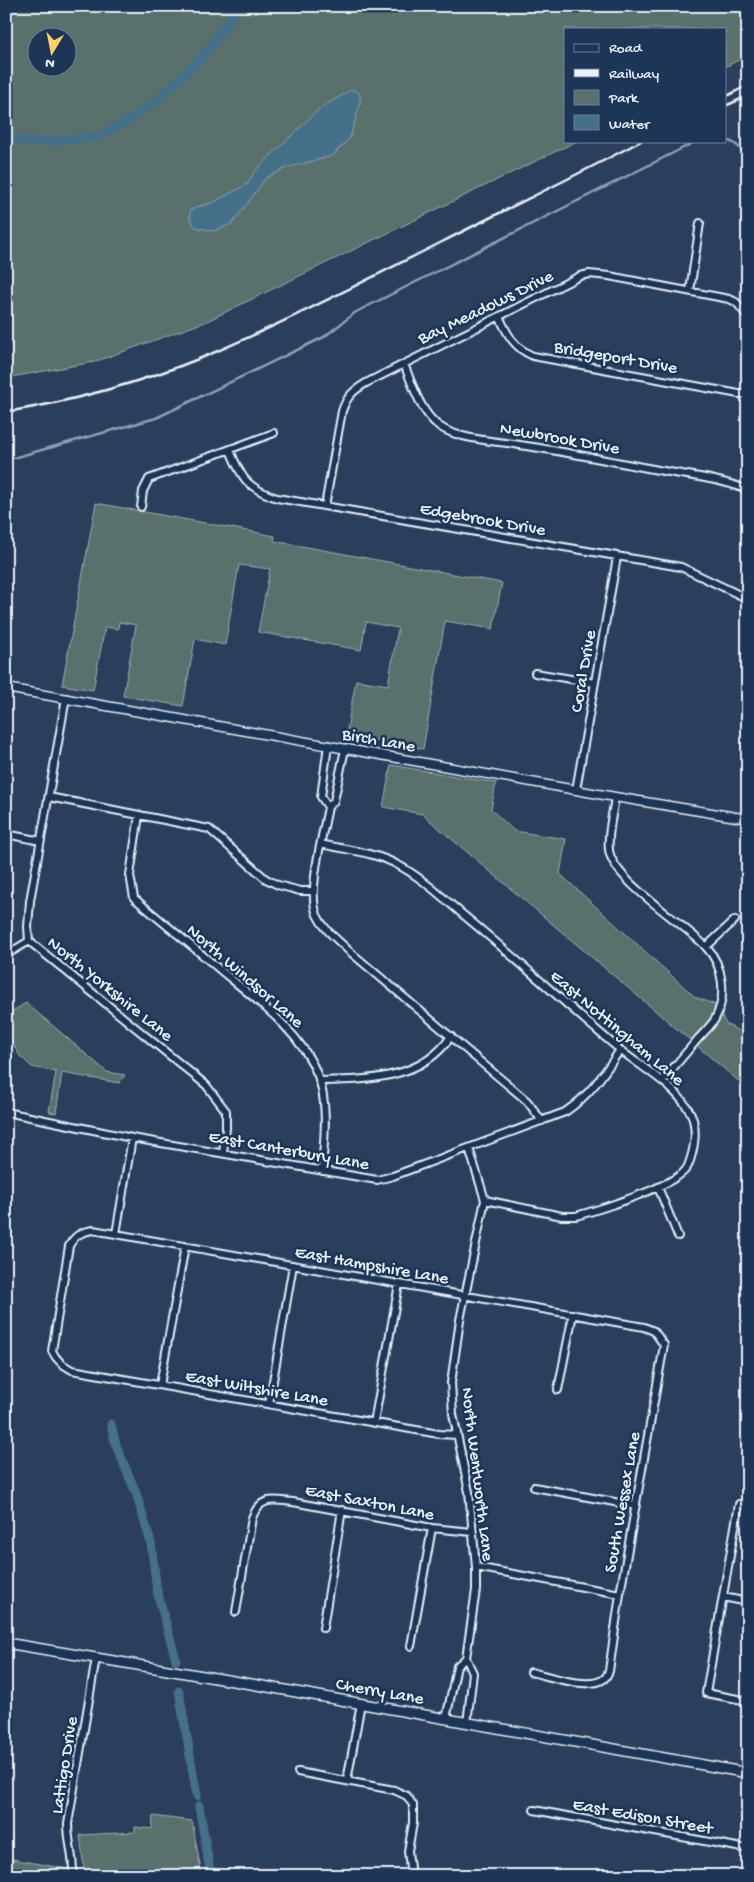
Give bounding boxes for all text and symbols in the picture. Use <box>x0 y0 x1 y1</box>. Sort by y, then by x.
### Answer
north arrow <box>28 28 78 78</box>
legend <box>564 28 726 142</box>
text: Road <box>609 40 643 58</box>
text: N <box>44 53 56 72</box>
text: Railway <box>609 66 660 84</box>
text: Park <box>608 90 639 108</box>
text: Water <box>609 116 651 134</box>
street label: Bay Meadows Drive <box>414 266 558 351</box>
street label: Bridgeport Drive <box>551 337 680 380</box>
street label: Newbrook Drive <box>498 419 622 460</box>
street label: Edgebrook Drive <box>418 499 548 542</box>
street label: Coral Drive <box>567 628 602 714</box>
street label: Birch Lane <box>339 725 418 758</box>
street label: North Windsor Lane <box>182 920 308 1034</box>
street label: North Yorkshire Lane <box>42 933 177 1047</box>
street label: East Nottingham Lane <box>545 967 688 1092</box>
street label: East Canterbury Lane <box>207 1127 371 1176</box>
street label: East Hampshire Lane <box>293 1243 451 1290</box>
street label: East Wiltshire Lane <box>184 1367 330 1412</box>
street label: North Wentworth Lane <box>455 1386 498 1563</box>
street label: South Wessex Lane <box>601 1430 646 1575</box>
street label: East Saxton Lane <box>303 1481 437 1526</box>
street label: Cherry Lane <box>334 1674 426 1711</box>
street label: Lattigo Drive <box>47 1715 84 1816</box>
street label: East Edison Street <box>571 1795 716 1840</box>

